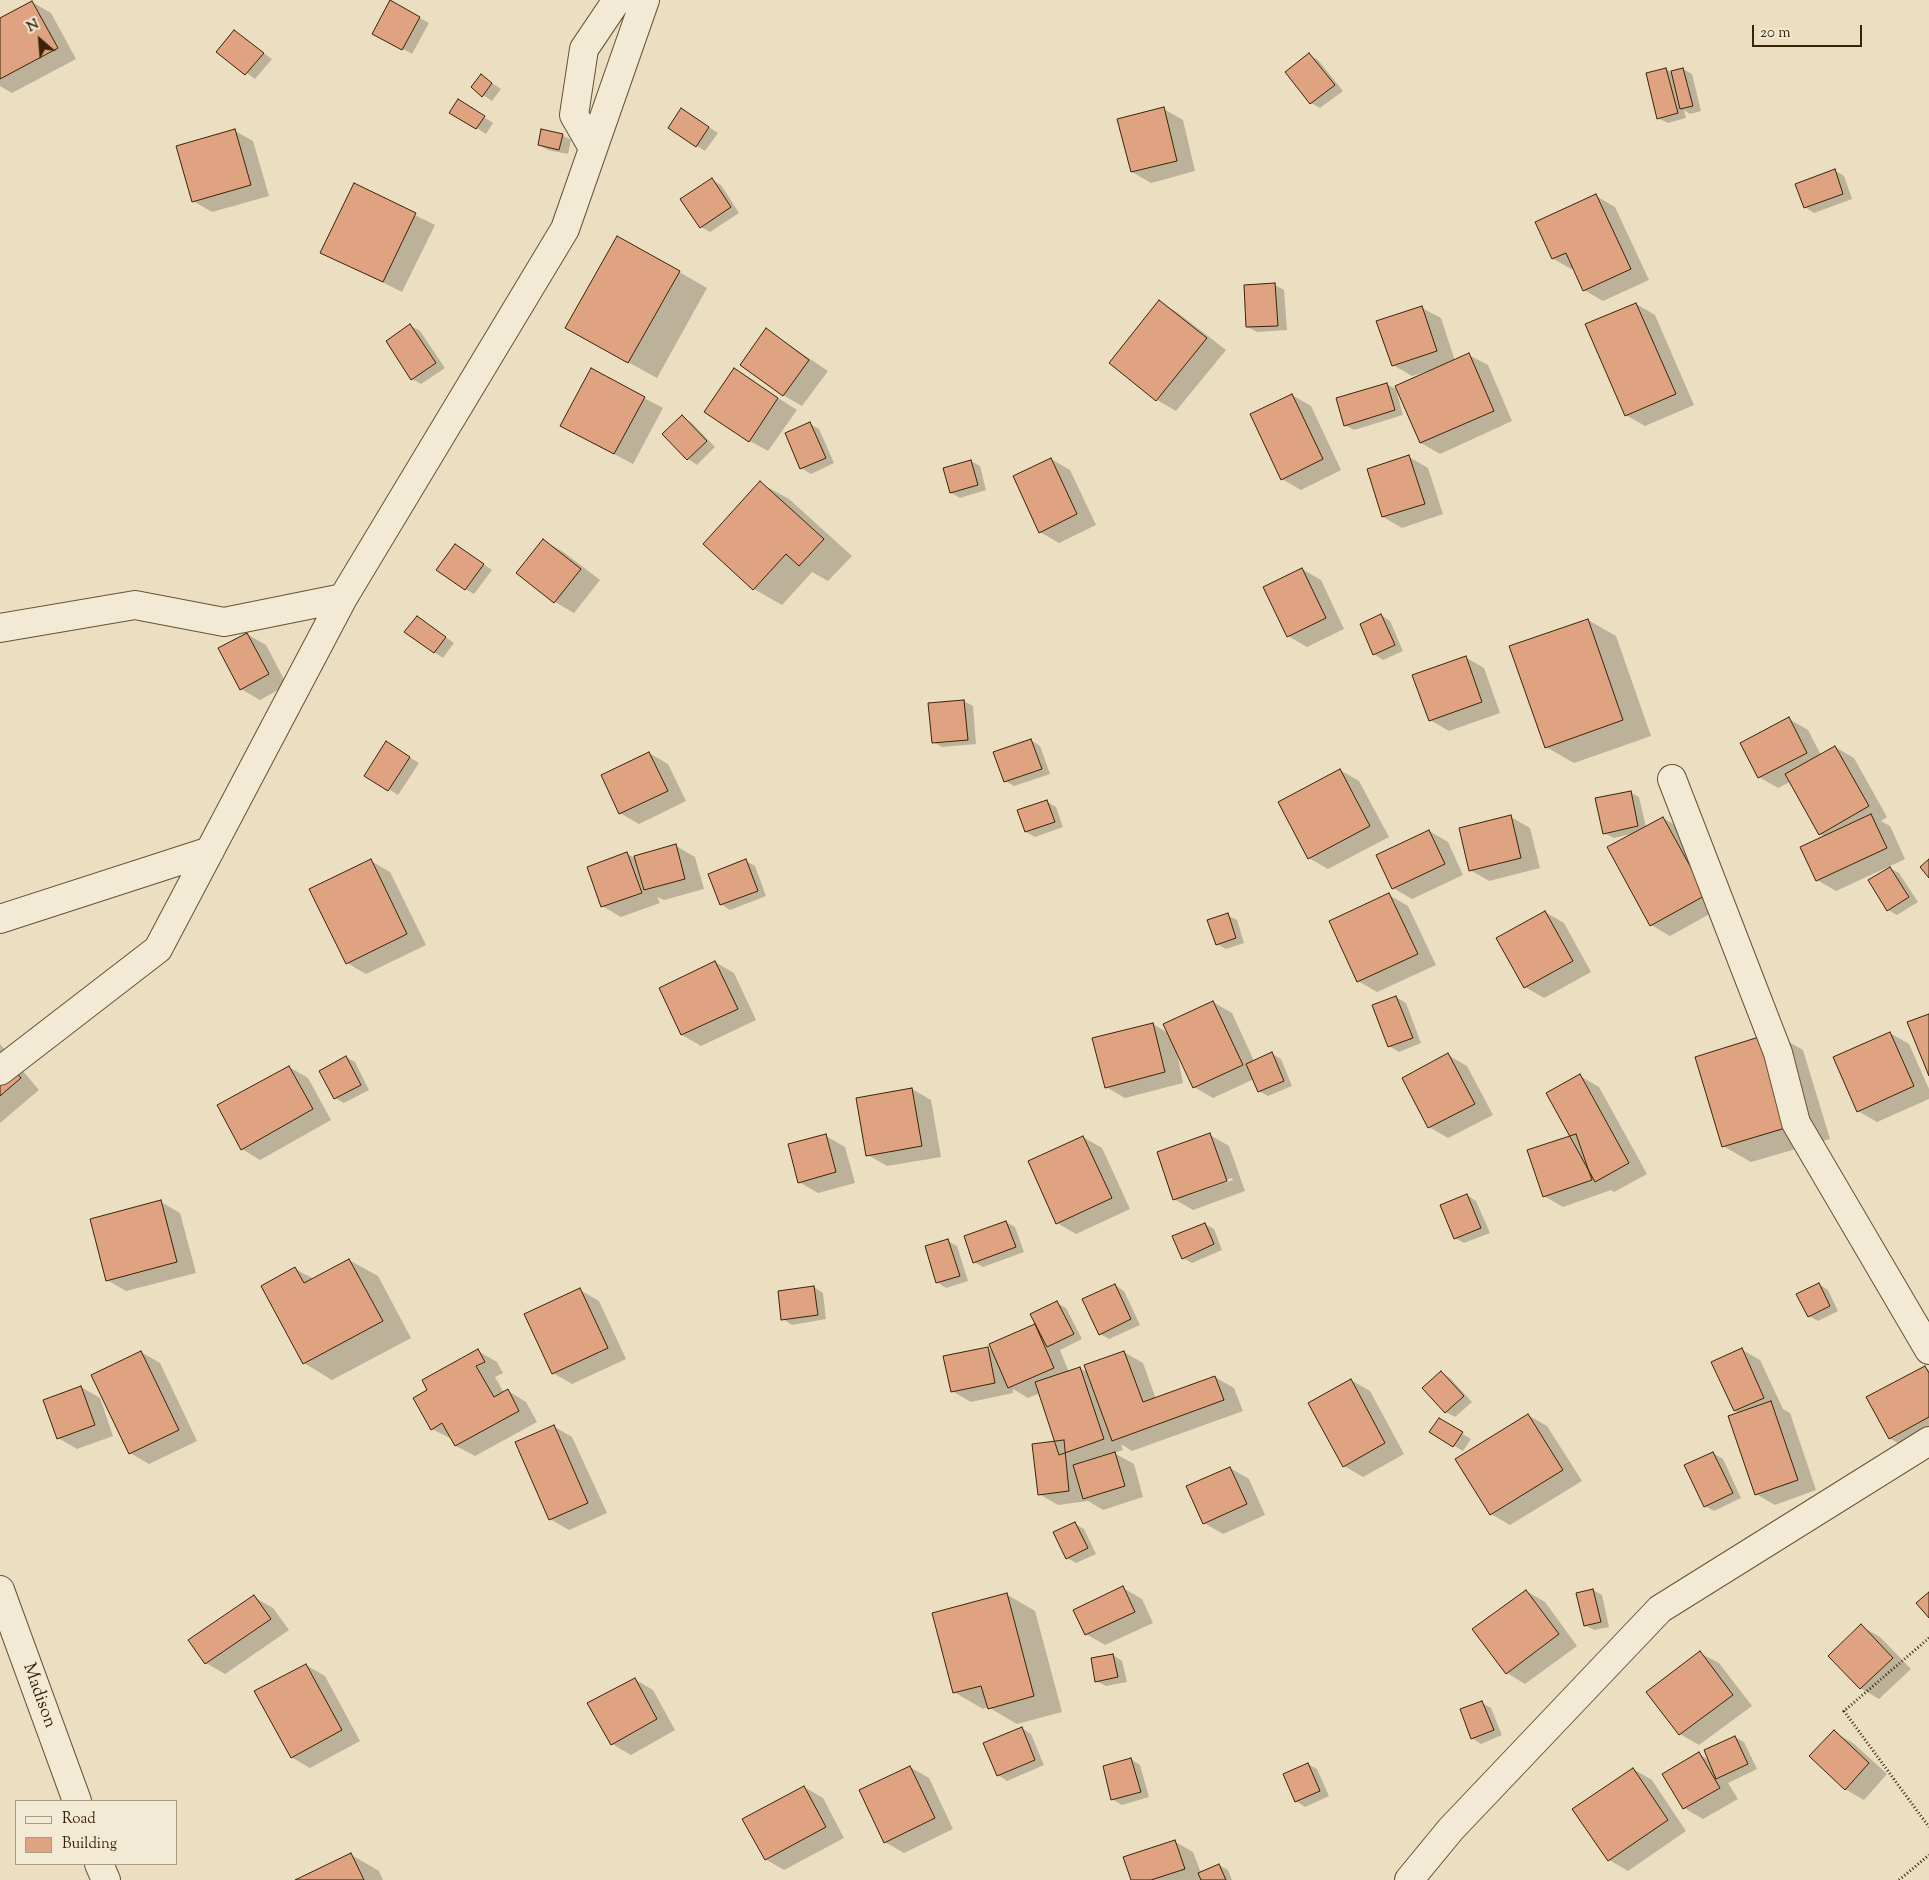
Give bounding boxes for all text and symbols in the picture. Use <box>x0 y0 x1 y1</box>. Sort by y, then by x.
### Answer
north arrow <box>15 15 65 65</box>
text: N <box>24 15 43 38</box>
scale bar <box>1754 15 1864 47</box>
text: 20 m <box>1760 23 1791 44</box>
street label: Madison <box>16 1661 60 1731</box>
legend <box>15 1800 178 1865</box>
text: Road <box>62 1809 96 1830</box>
text: Building <box>62 1834 117 1855</box>

